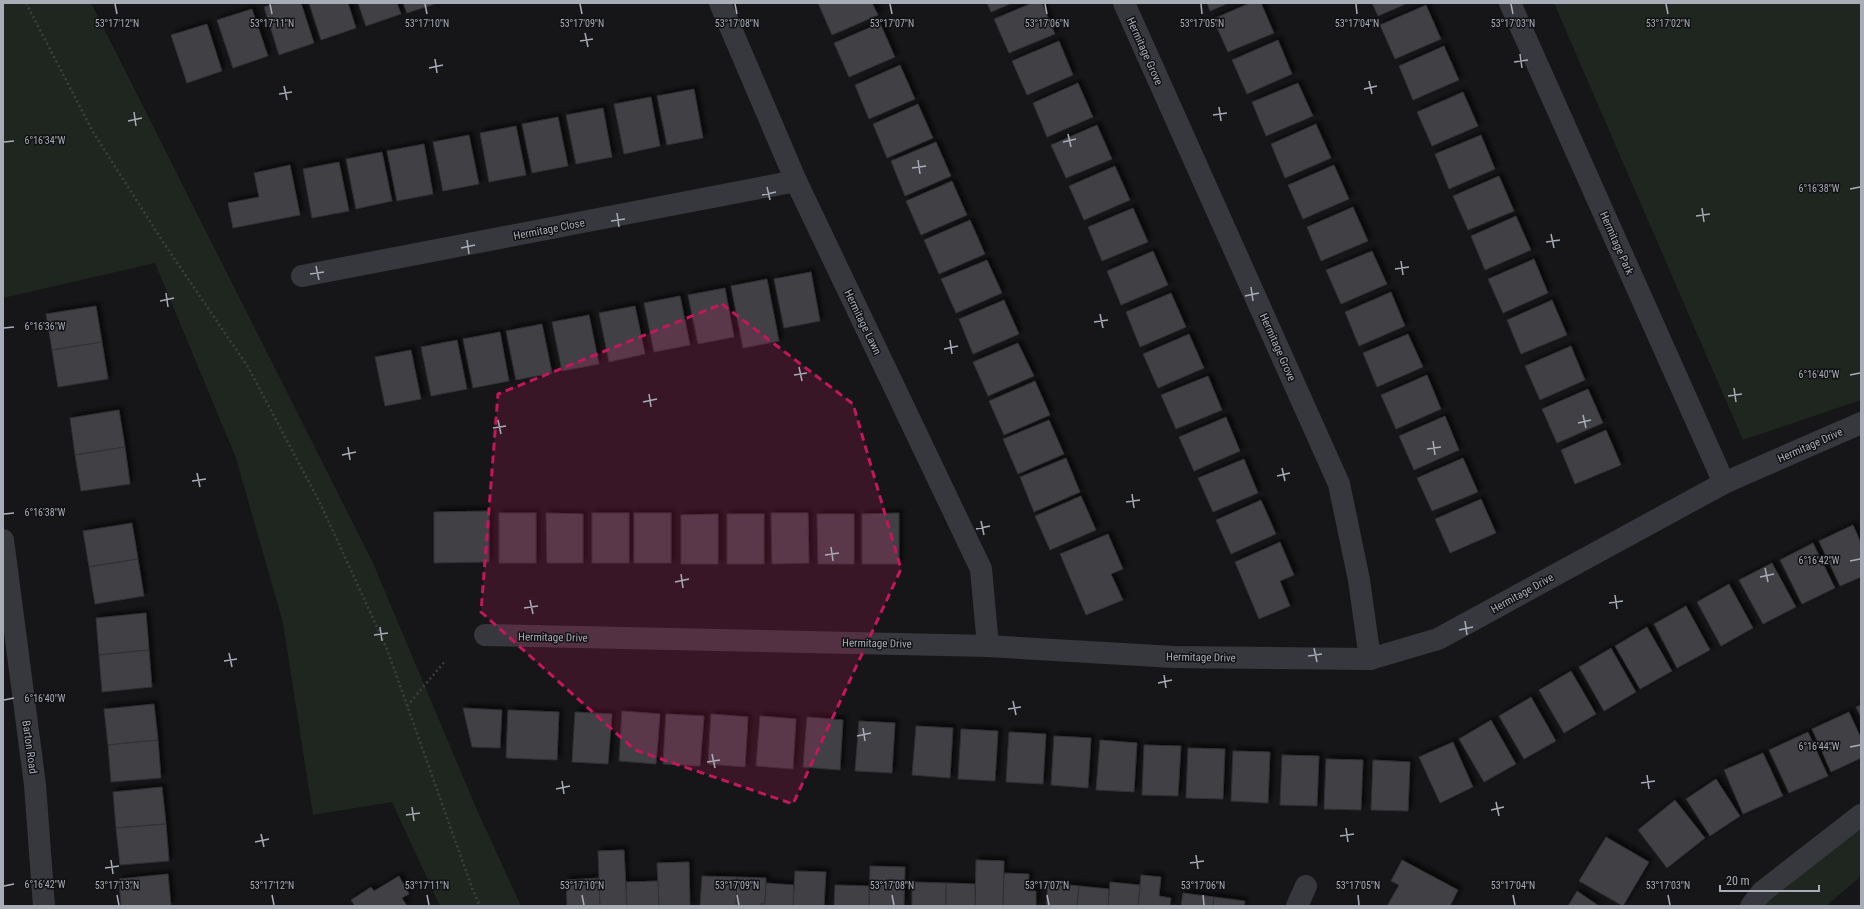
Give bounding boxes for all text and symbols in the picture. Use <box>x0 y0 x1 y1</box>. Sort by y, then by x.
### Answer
street label: Hermitage Grove <box>1124 15 1165 87</box>
text: 53°17'12"N <box>95 18 139 29</box>
text: 53°17'11"N <box>250 18 294 29</box>
text: 53°17'10"N <box>405 18 449 29</box>
text: 53°17'09"N <box>560 18 604 29</box>
text: 53°17'08"N <box>715 18 759 29</box>
text: 53°17'07"N <box>870 18 914 29</box>
text: 53°17'06"N <box>1025 18 1069 29</box>
text: 53°17'05"N <box>1180 18 1224 29</box>
text: 53°17'04"N <box>1335 18 1379 29</box>
text: 53°17'03"N <box>1491 18 1535 29</box>
text: 53°17'02"N <box>1646 18 1690 29</box>
text: 6°16'34"W <box>25 135 66 146</box>
text: 6°16'38"W <box>1799 183 1840 194</box>
street label: Hermitage Park <box>1597 210 1636 277</box>
street label: Hermitage Close <box>512 216 586 243</box>
street label: Hermitage Lawn <box>841 288 884 357</box>
street label: Hermitage Grove <box>1257 311 1298 383</box>
text: 6°16'36"W <box>25 321 66 332</box>
text: 6°16'40"W <box>1799 369 1840 380</box>
street label: Hermitage Drive <box>1776 425 1845 466</box>
text: 6°16'38"W <box>25 507 66 518</box>
text: 6°16'42"W <box>1799 555 1840 566</box>
street label: Hermitage Drive <box>1489 571 1556 616</box>
street label: Hermitage Drive <box>518 630 588 645</box>
street label: Hermitage Drive <box>842 636 912 651</box>
street label: Hermitage Drive <box>1166 650 1236 665</box>
text: 6°16'40"W <box>25 693 66 704</box>
street label: Barton Road <box>19 720 40 774</box>
text: 6°16'44"W <box>1799 741 1840 752</box>
scale bar <box>1720 867 1819 893</box>
text: 20 m <box>1726 874 1750 888</box>
text: 6°16'42"W <box>25 879 66 890</box>
text: 53°17'13"N <box>95 880 139 891</box>
text: 53°17'12"N <box>250 880 294 891</box>
text: 53°17'11"N <box>405 880 449 891</box>
text: 53°17'10"N <box>560 880 604 891</box>
text: 53°17'09"N <box>715 880 759 891</box>
text: 53°17'08"N <box>870 880 914 891</box>
text: 53°17'07"N <box>1025 880 1069 891</box>
text: 53°17'06"N <box>1181 880 1225 891</box>
text: 53°17'05"N <box>1336 880 1380 891</box>
text: 53°17'04"N <box>1491 880 1535 891</box>
text: 53°17'03"N <box>1646 880 1690 891</box>

